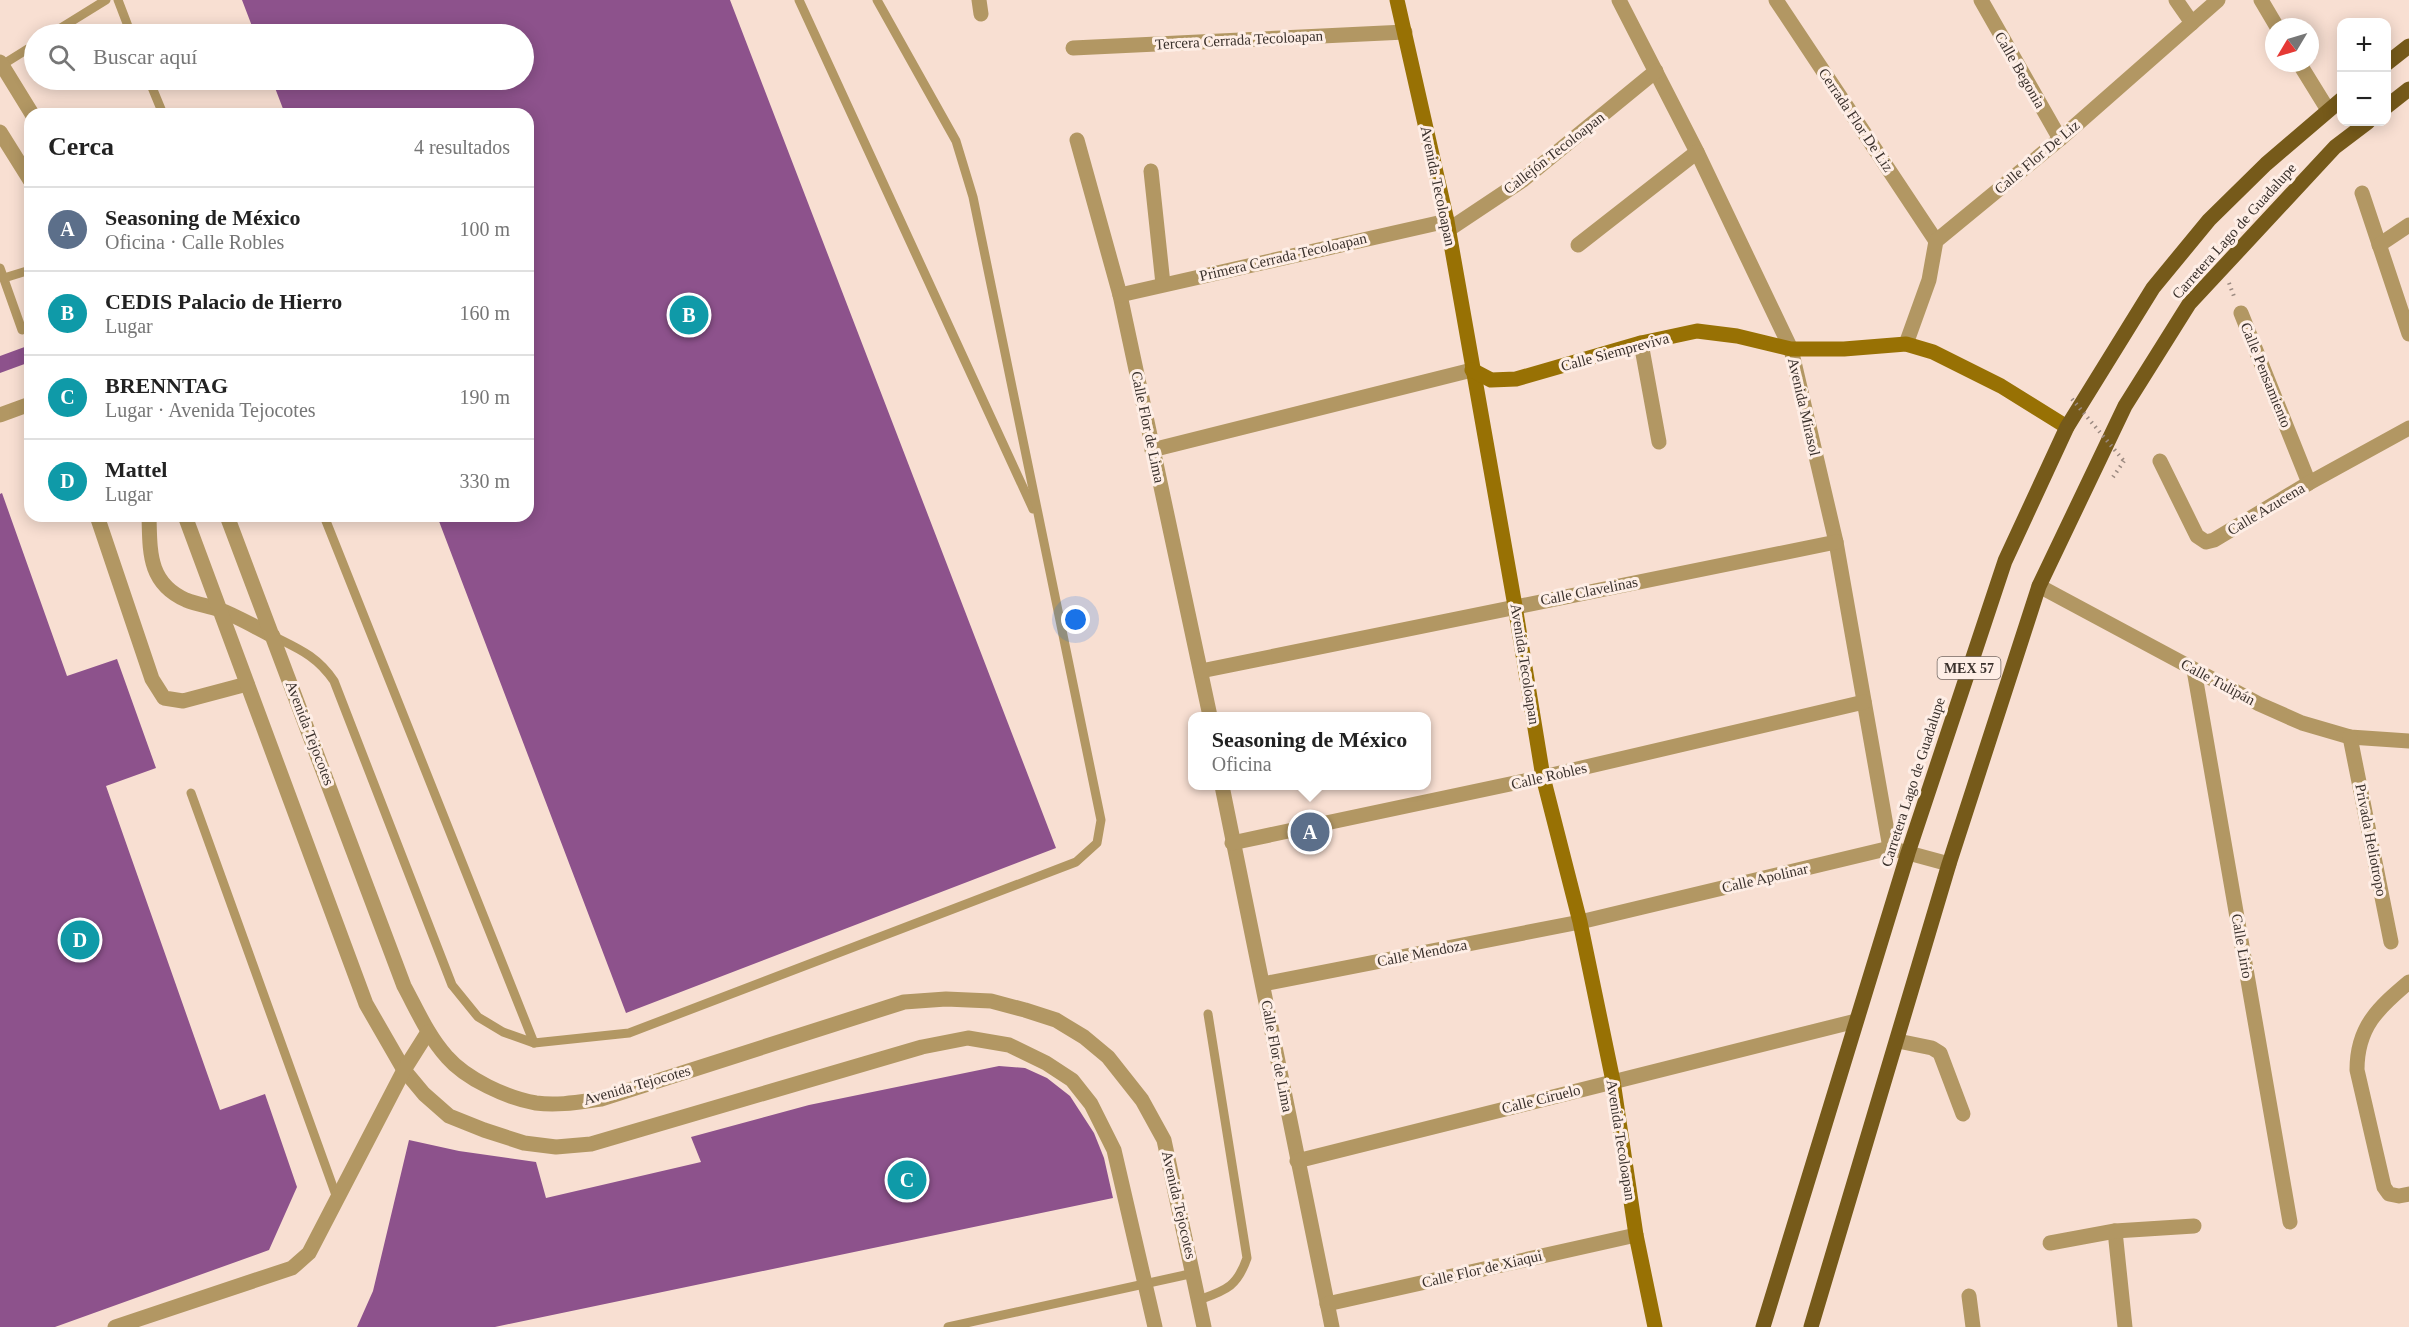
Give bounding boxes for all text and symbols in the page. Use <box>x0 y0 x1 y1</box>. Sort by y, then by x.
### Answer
north arrow <box>2265 18 2319 72</box>
map controls <box>2337 18 2391 126</box>
button: + <box>2337 18 2391 72</box>
search box <box>24 24 534 90</box>
street label: Tercera Cerrada Tecoloapan <box>1155 28 1324 52</box>
street label: Calle Begonia <box>1992 29 2048 111</box>
icon: search <box>45 41 78 74</box>
text: Buscar aquí <box>93 44 197 69</box>
street label: Cerrada Flor De Liz <box>1815 65 1897 175</box>
button: − <box>2337 72 2391 126</box>
street label: Callejón Tecoloapan <box>1501 108 1608 197</box>
street label: Calle Flor De Liz <box>1991 117 2083 197</box>
street label: Avenida Tecoloapan <box>1417 125 1459 248</box>
text: Cerca <box>48 132 114 161</box>
text: 4 resultados <box>414 136 510 158</box>
street label: Carretera Lago de Guadalupe <box>2169 160 2299 302</box>
text: Seasoning de México <box>105 205 301 230</box>
text: A <box>60 218 75 240</box>
text: 100 m <box>459 218 510 240</box>
street label: Primera Cerrada Tecoloapan <box>1198 230 1369 284</box>
text: Oficina · Calle Robles <box>105 231 284 253</box>
text: CEDIS Palacio de Hierro <box>105 289 342 314</box>
pin: B <box>670 292 708 338</box>
text: B <box>61 302 74 324</box>
text: 160 m <box>459 302 510 324</box>
text: Lugar <box>105 315 153 337</box>
street label: Calle Pensamiento <box>2238 320 2294 430</box>
street label: Calle Siempreviva <box>1559 330 1671 374</box>
street label: Avenida Mirasol <box>1785 356 1823 458</box>
street label: Calle Flor de Lima <box>1128 370 1168 485</box>
text: BRENNTAG <box>105 373 228 398</box>
text: C <box>60 386 75 408</box>
text: 190 m <box>459 386 510 408</box>
text: Lugar · Avenida Tejocotes <box>105 399 316 421</box>
text: Mattel <box>105 457 167 482</box>
text: D <box>60 470 75 492</box>
text: 330 m <box>459 470 510 492</box>
street label: Calle Azucena <box>2225 480 2308 538</box>
text: Lugar <box>105 483 153 505</box>
street label: Calle Clavelinas <box>1539 574 1639 608</box>
street label: Avenida Tecoloapan <box>1508 602 1543 726</box>
your location <box>1061 605 1090 634</box>
street label: Calle Tulipán <box>2178 656 2258 708</box>
road number: MEX 57 <box>1938 657 2000 679</box>
street label: Avenida Tejocotes <box>283 679 337 788</box>
street label: Carretera Lago de Guadalupe <box>1878 695 1948 869</box>
popup <box>1188 712 1431 790</box>
text: Seasoning de México <box>1212 727 1407 752</box>
text: Oficina <box>1212 753 1272 775</box>
street label: Calle Robles <box>1510 760 1589 792</box>
street label: Privada Heliotropo <box>2352 782 2390 898</box>
pin: A <box>1290 810 1330 854</box>
street label: Calle Apolinar <box>1720 860 1810 896</box>
street label: Calle Lirio <box>2228 912 2256 980</box>
pin: D <box>60 918 100 962</box>
street label: Calle Mendoza <box>1376 936 1469 970</box>
street label: Calle Flor de Lima <box>1258 999 1296 1114</box>
street label: Avenida Tejocotes <box>582 1062 692 1108</box>
street label: Avenida Tecoloapan <box>1604 1078 1639 1202</box>
street label: Calle Ciruelo <box>1500 1082 1582 1116</box>
street label: Avenida Tejocotes <box>1159 1149 1199 1261</box>
pin: C <box>888 1158 926 1202</box>
street label: Calle Flor de Xiaqui <box>1420 1247 1544 1291</box>

